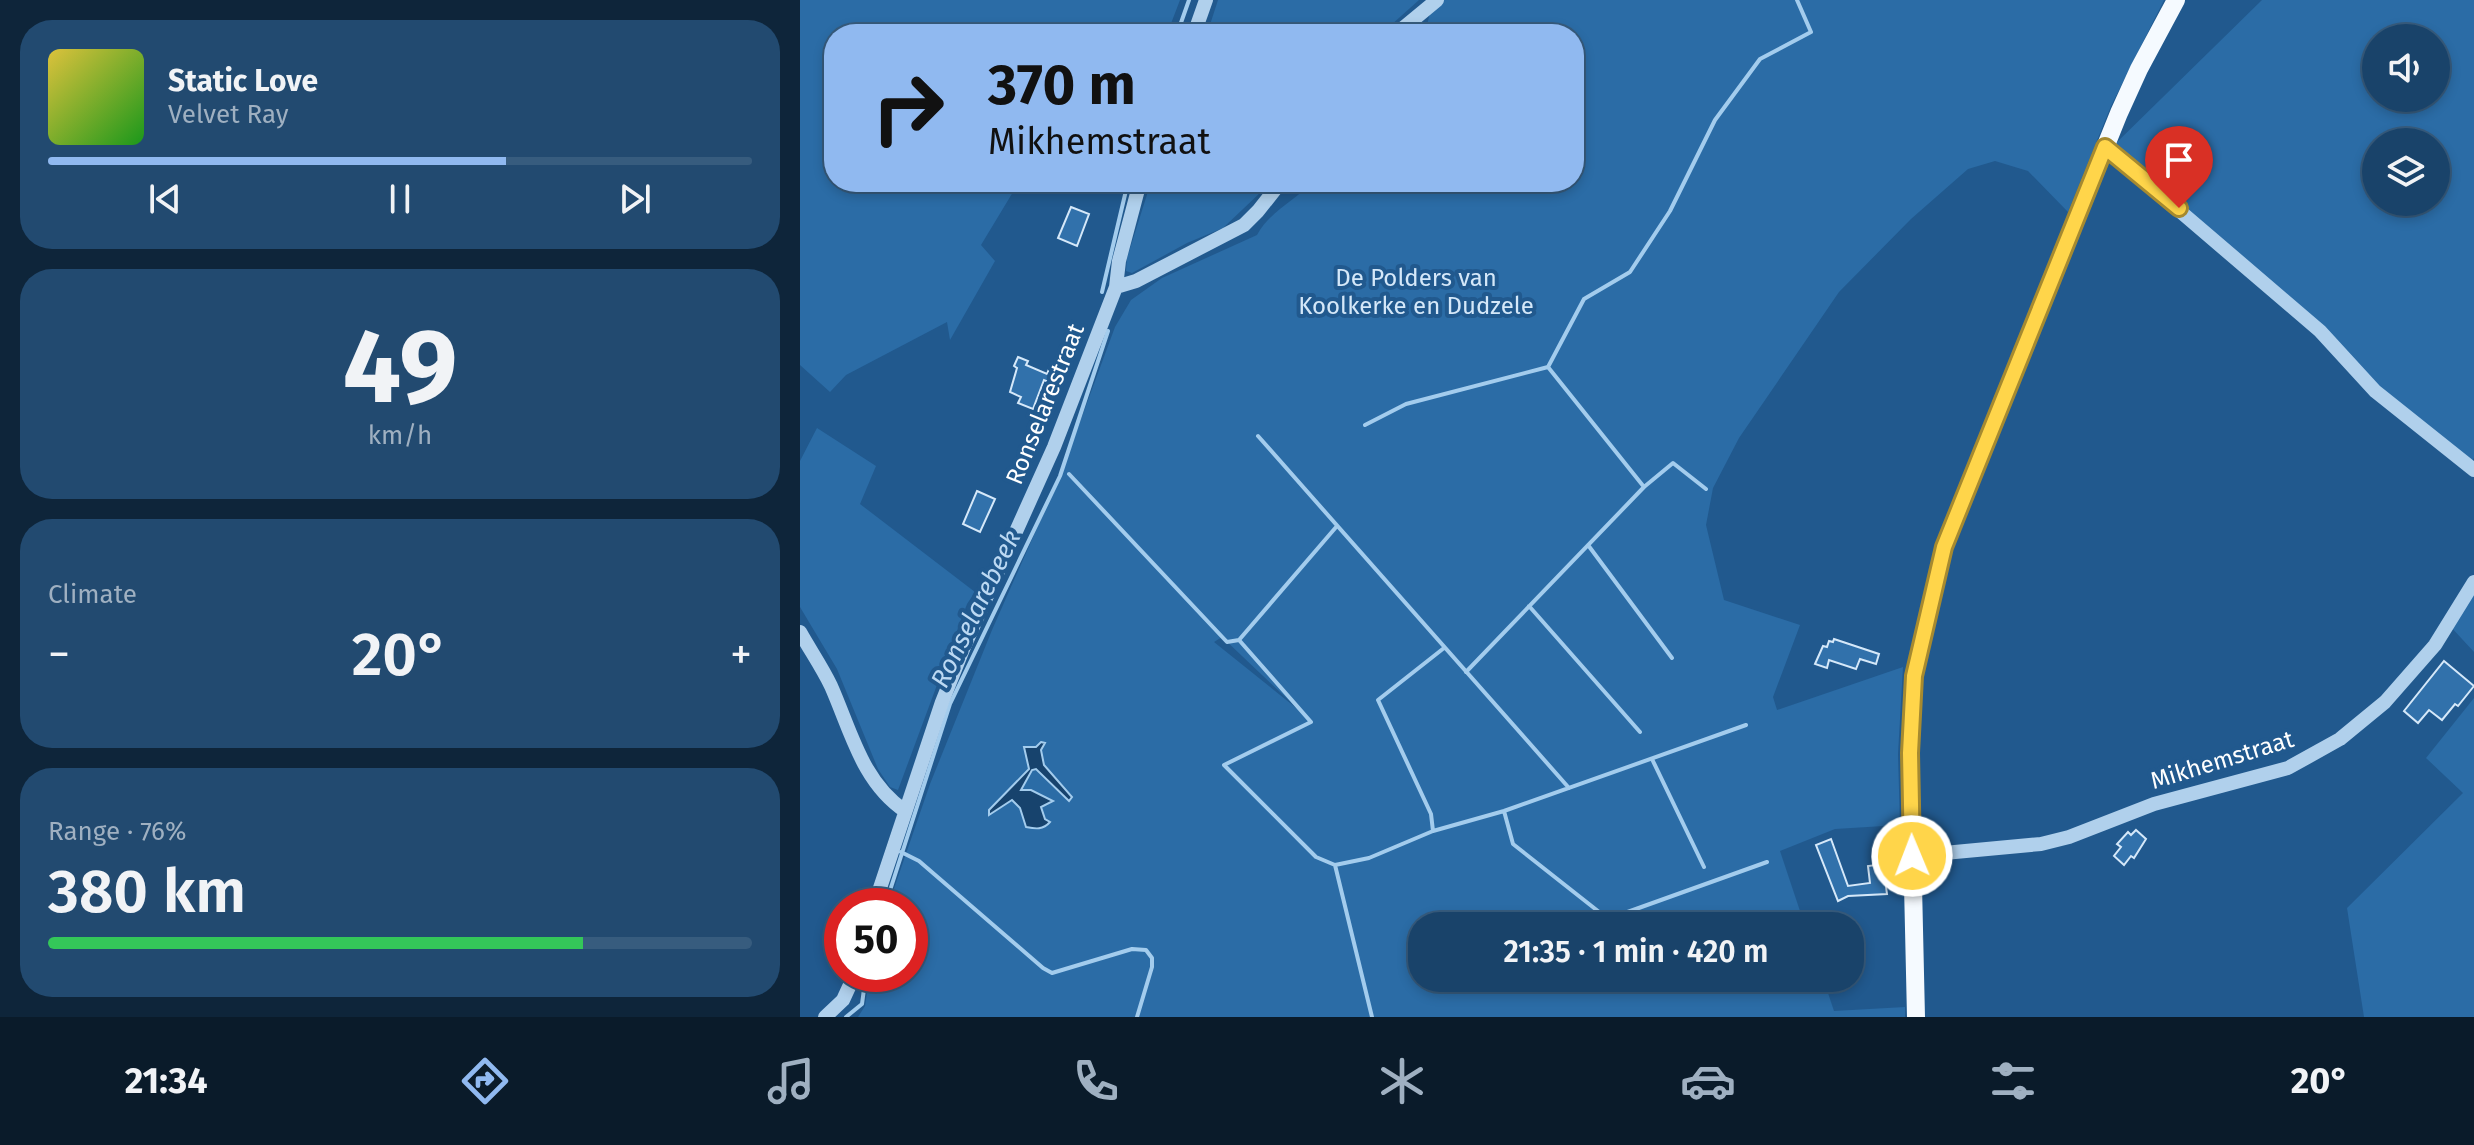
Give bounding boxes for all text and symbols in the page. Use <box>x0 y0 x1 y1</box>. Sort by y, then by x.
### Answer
map controls <box>2362 24 2450 216</box>
button: sound <box>2362 24 2450 112</box>
text: 370 m <box>988 52 1136 119</box>
icon: right <box>856 56 960 160</box>
text: Static Love <box>168 63 318 99</box>
text: Velvet Ray <box>168 99 288 130</box>
text: Mikhemstraat <box>988 120 1211 164</box>
pin <box>2145 126 2213 208</box>
button: layers <box>2362 128 2450 216</box>
icon: arrive <box>2157 138 2201 182</box>
icon: previous <box>143 177 187 221</box>
icon: pause <box>378 177 422 221</box>
icon: next <box>613 177 657 221</box>
park label: De Polders van Koolkerke en Dudzele <box>1298 264 1534 320</box>
text: 49 <box>343 305 457 430</box>
street label: Ronselarestraat <box>1000 319 1090 489</box>
text: km/h <box>368 420 432 451</box>
water label: Ronselarebeek <box>924 525 1028 693</box>
text: Climate <box>48 579 137 610</box>
text: 20° <box>352 619 448 691</box>
text: − <box>48 628 70 681</box>
text: + <box>730 628 752 681</box>
street label: Mikhemstraat <box>2147 725 2297 795</box>
position arrow <box>1870 814 1954 898</box>
text: Range · 76% <box>48 816 186 847</box>
text: 380 km <box>48 856 246 928</box>
speed limit sign: 50 <box>824 888 928 992</box>
text: 21:35 · 1 min · 420 m <box>1504 934 1768 970</box>
icon: directions <box>457 1053 513 1109</box>
icon: music <box>763 1053 819 1109</box>
icon: phone <box>1068 1053 1124 1109</box>
icon: climate <box>1374 1053 1430 1109</box>
icon: car <box>1680 1053 1736 1109</box>
icon: filters <box>1985 1053 2041 1109</box>
text: 21:34 <box>125 1059 208 1103</box>
text: 20° <box>2291 1059 2349 1103</box>

